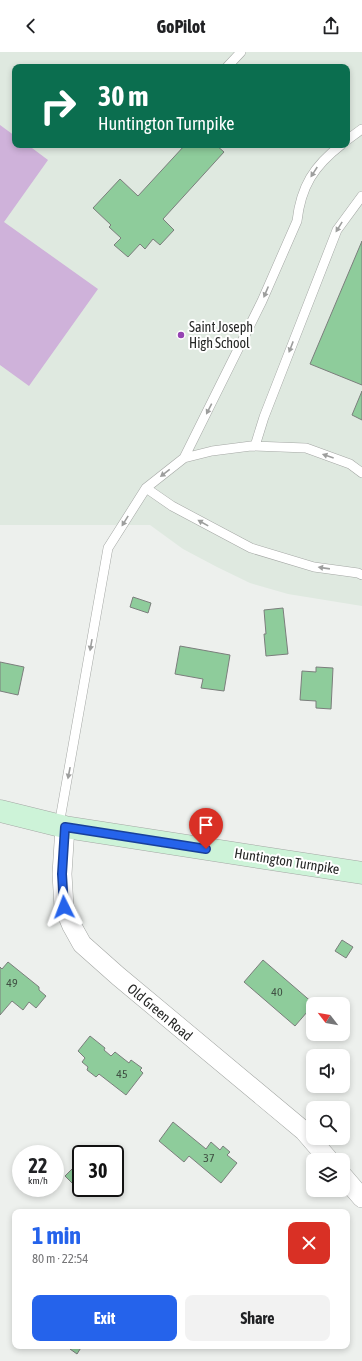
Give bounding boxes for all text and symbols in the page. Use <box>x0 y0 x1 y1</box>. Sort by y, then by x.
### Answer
icon: back <box>20 15 42 37</box>
icon: share <box>320 15 342 37</box>
text: GoPilot <box>156 16 206 37</box>
icon: right <box>32 80 84 132</box>
text: 30 m <box>98 80 148 112</box>
text: Huntington Turnpike <box>98 113 234 134</box>
one-way arrow <box>310 167 318 178</box>
one-way arrow <box>335 222 343 232</box>
one-way arrow <box>263 287 269 298</box>
place label: Saint Joseph High School <box>189 319 253 351</box>
marker: Saint Joseph High School <box>176 330 186 340</box>
one-way arrow <box>287 342 293 354</box>
one-way arrow <box>205 403 212 415</box>
one-way arrow <box>321 453 333 459</box>
one-way arrow <box>159 469 170 477</box>
one-way arrow <box>122 515 129 527</box>
one-way arrow <box>197 520 209 527</box>
one-way arrow <box>318 565 330 571</box>
one-way arrow <box>88 639 94 651</box>
one-way arrow <box>66 767 72 779</box>
pin <box>189 808 223 849</box>
icon: arrive <box>195 814 217 836</box>
street label: Huntington Turnpike <box>233 845 341 877</box>
position arrow <box>43 886 85 928</box>
house number: 49 <box>6 976 18 990</box>
street label: Old Green Road <box>124 980 196 1044</box>
house number: 40 <box>271 985 283 999</box>
north arrow <box>306 997 350 1041</box>
map controls <box>306 997 350 1197</box>
button: sound <box>306 1049 350 1093</box>
house number: 45 <box>116 1067 128 1081</box>
button: search <box>306 1101 350 1145</box>
speed limit sign: 30 <box>72 1145 124 1197</box>
house number: 37 <box>203 1151 215 1165</box>
button: layers <box>306 1153 350 1197</box>
text: 22 <box>29 1154 47 1177</box>
text: km/h <box>28 1175 48 1186</box>
text: 1 min <box>32 1222 81 1249</box>
button: close <box>288 1222 330 1264</box>
text: 80 m · 22:54 <box>32 1251 88 1266</box>
button: Exit <box>32 1295 177 1341</box>
button: Share <box>185 1295 330 1341</box>

